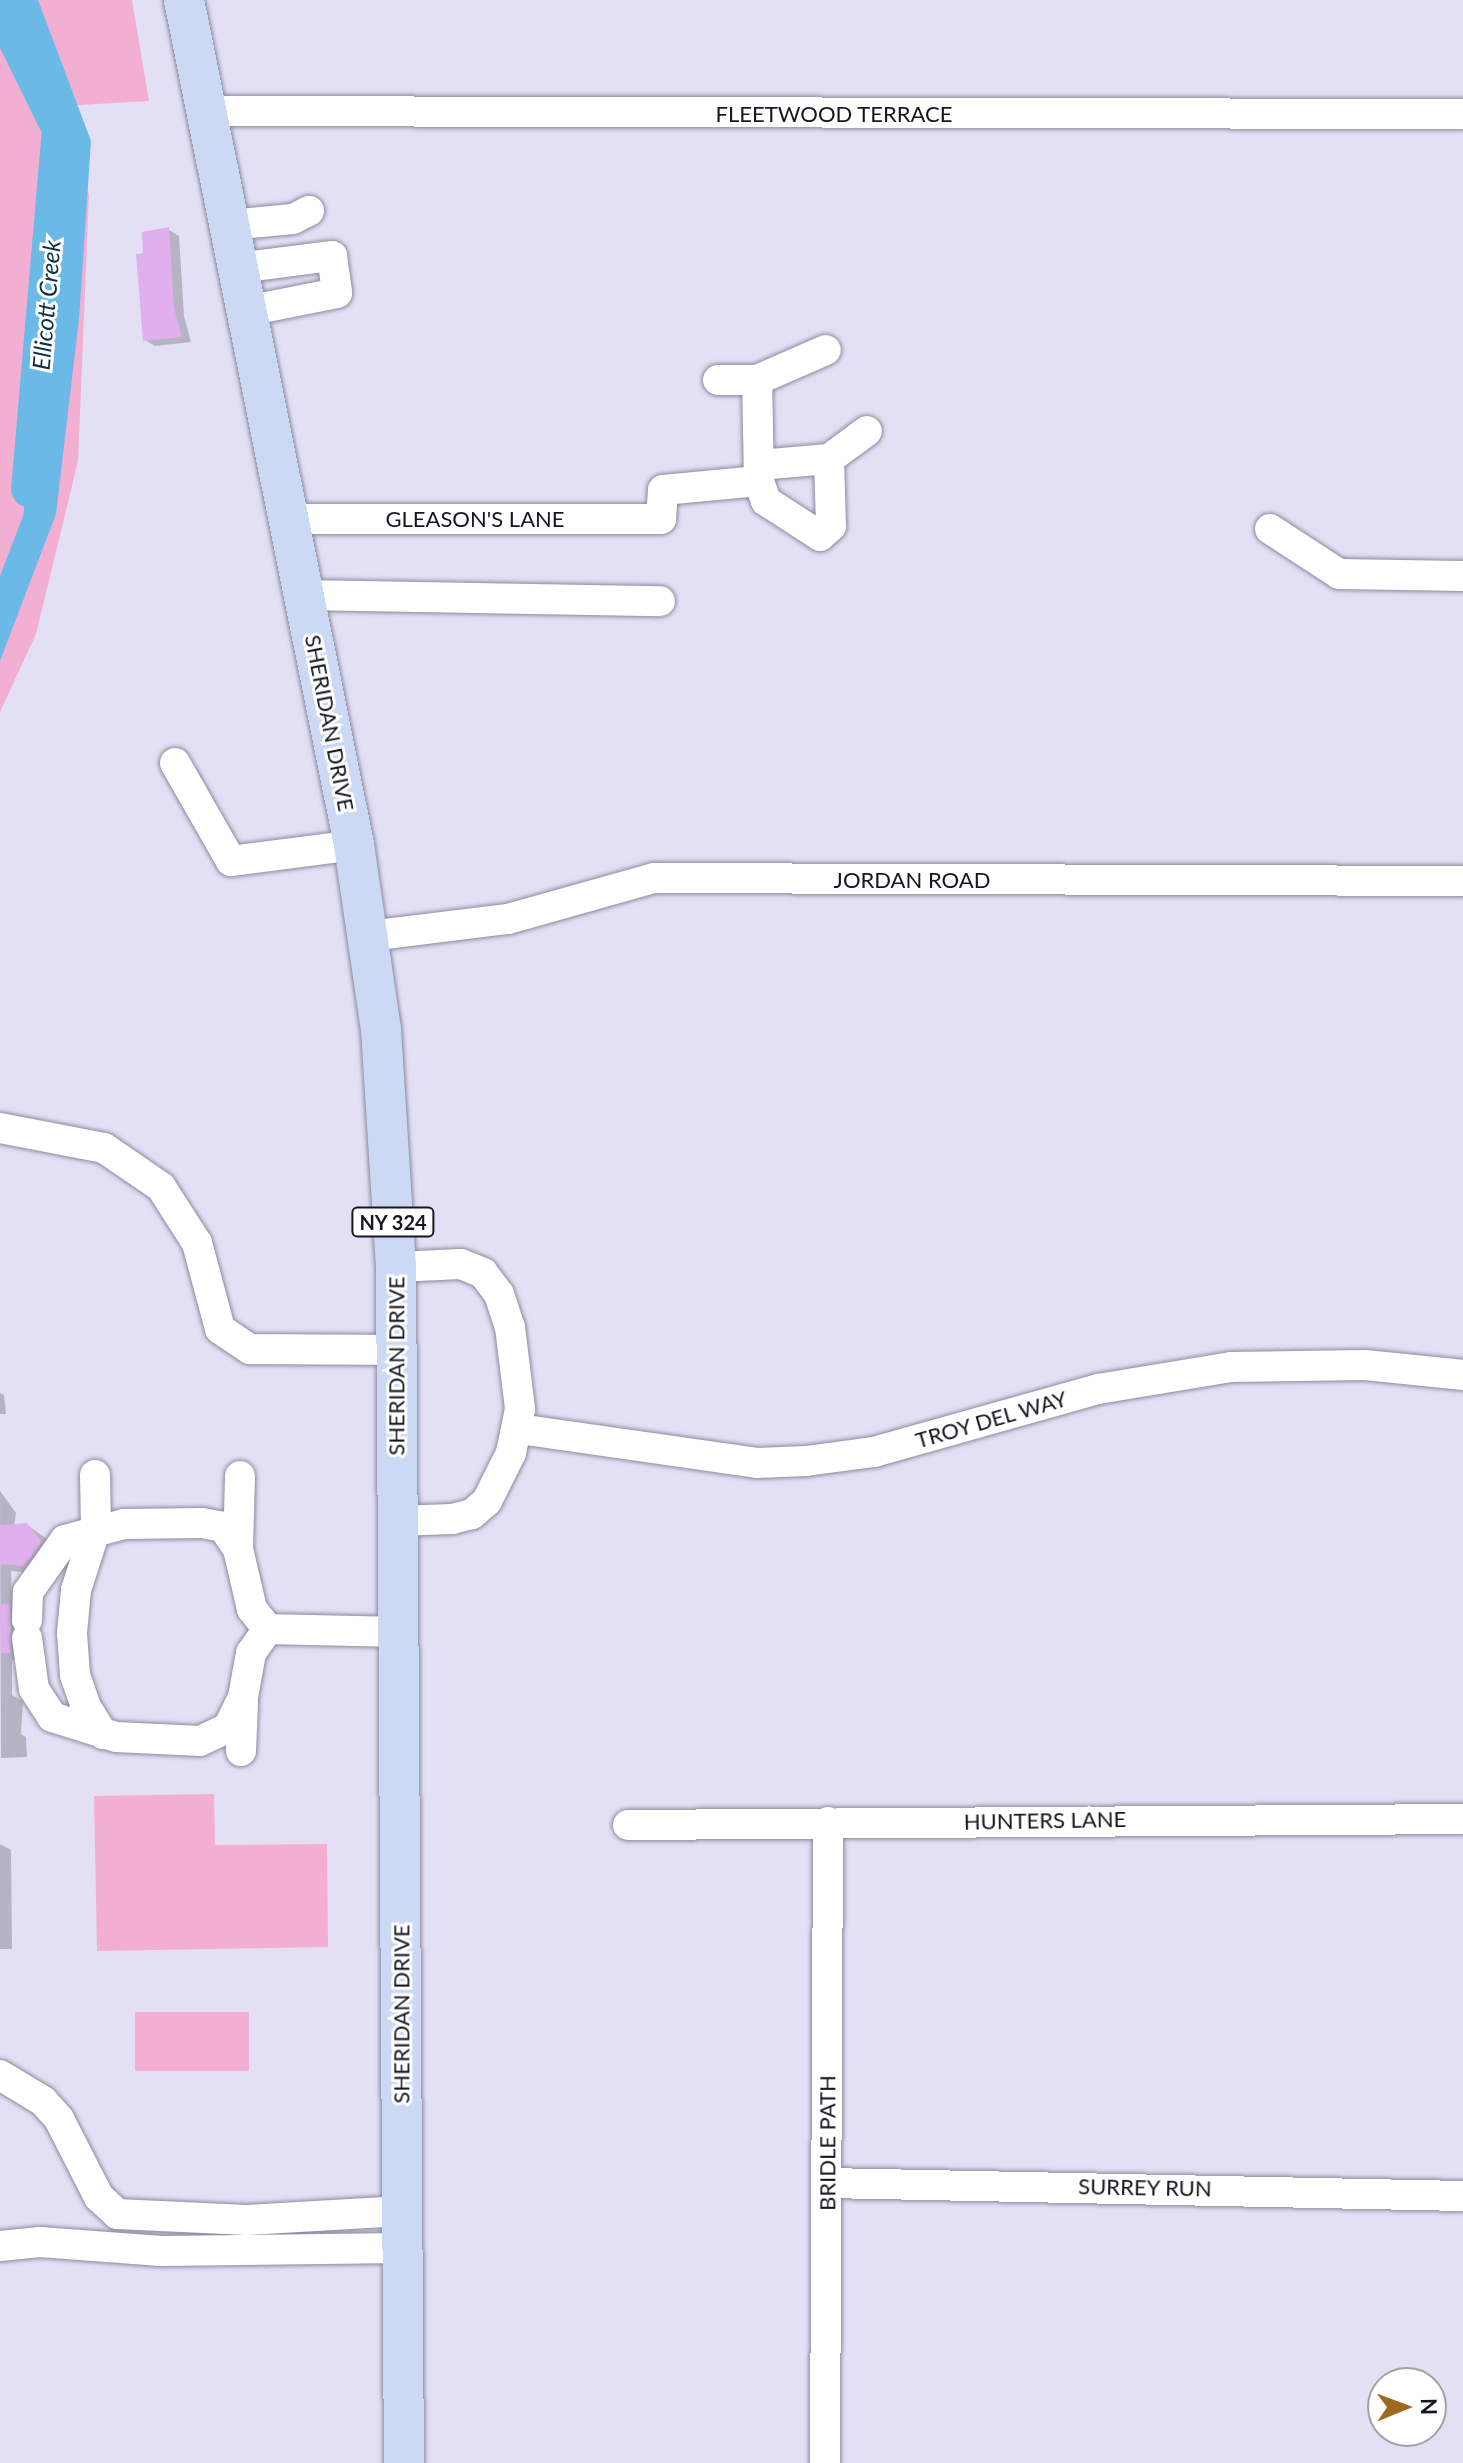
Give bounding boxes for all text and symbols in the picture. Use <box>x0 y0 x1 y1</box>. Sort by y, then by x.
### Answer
street label: FLEETWOOD TERRACE <box>715 101 953 127</box>
water label: Ellicott Creek <box>26 239 66 371</box>
street label: GLEASON'S LANE <box>385 506 565 532</box>
street label: SHERIDAN DRIVE <box>300 632 360 814</box>
street label: JORDAN ROAD <box>834 867 990 893</box>
road number: NY 324 <box>349 1206 437 1238</box>
street label: SHERIDAN DRIVE <box>383 1276 409 1456</box>
street label: TROY DEL WAY <box>911 1385 1071 1453</box>
street label: HUNTERS LANE <box>964 1805 1126 1835</box>
street label: SHERIDAN DRIVE <box>388 1924 414 2104</box>
street label: BRIDLE PATH <box>814 2075 840 2211</box>
street label: SURREY RUN <box>1078 2173 1212 2201</box>
north arrow <box>1367 2367 1447 2447</box>
text: N <box>1416 2398 1443 2415</box>

